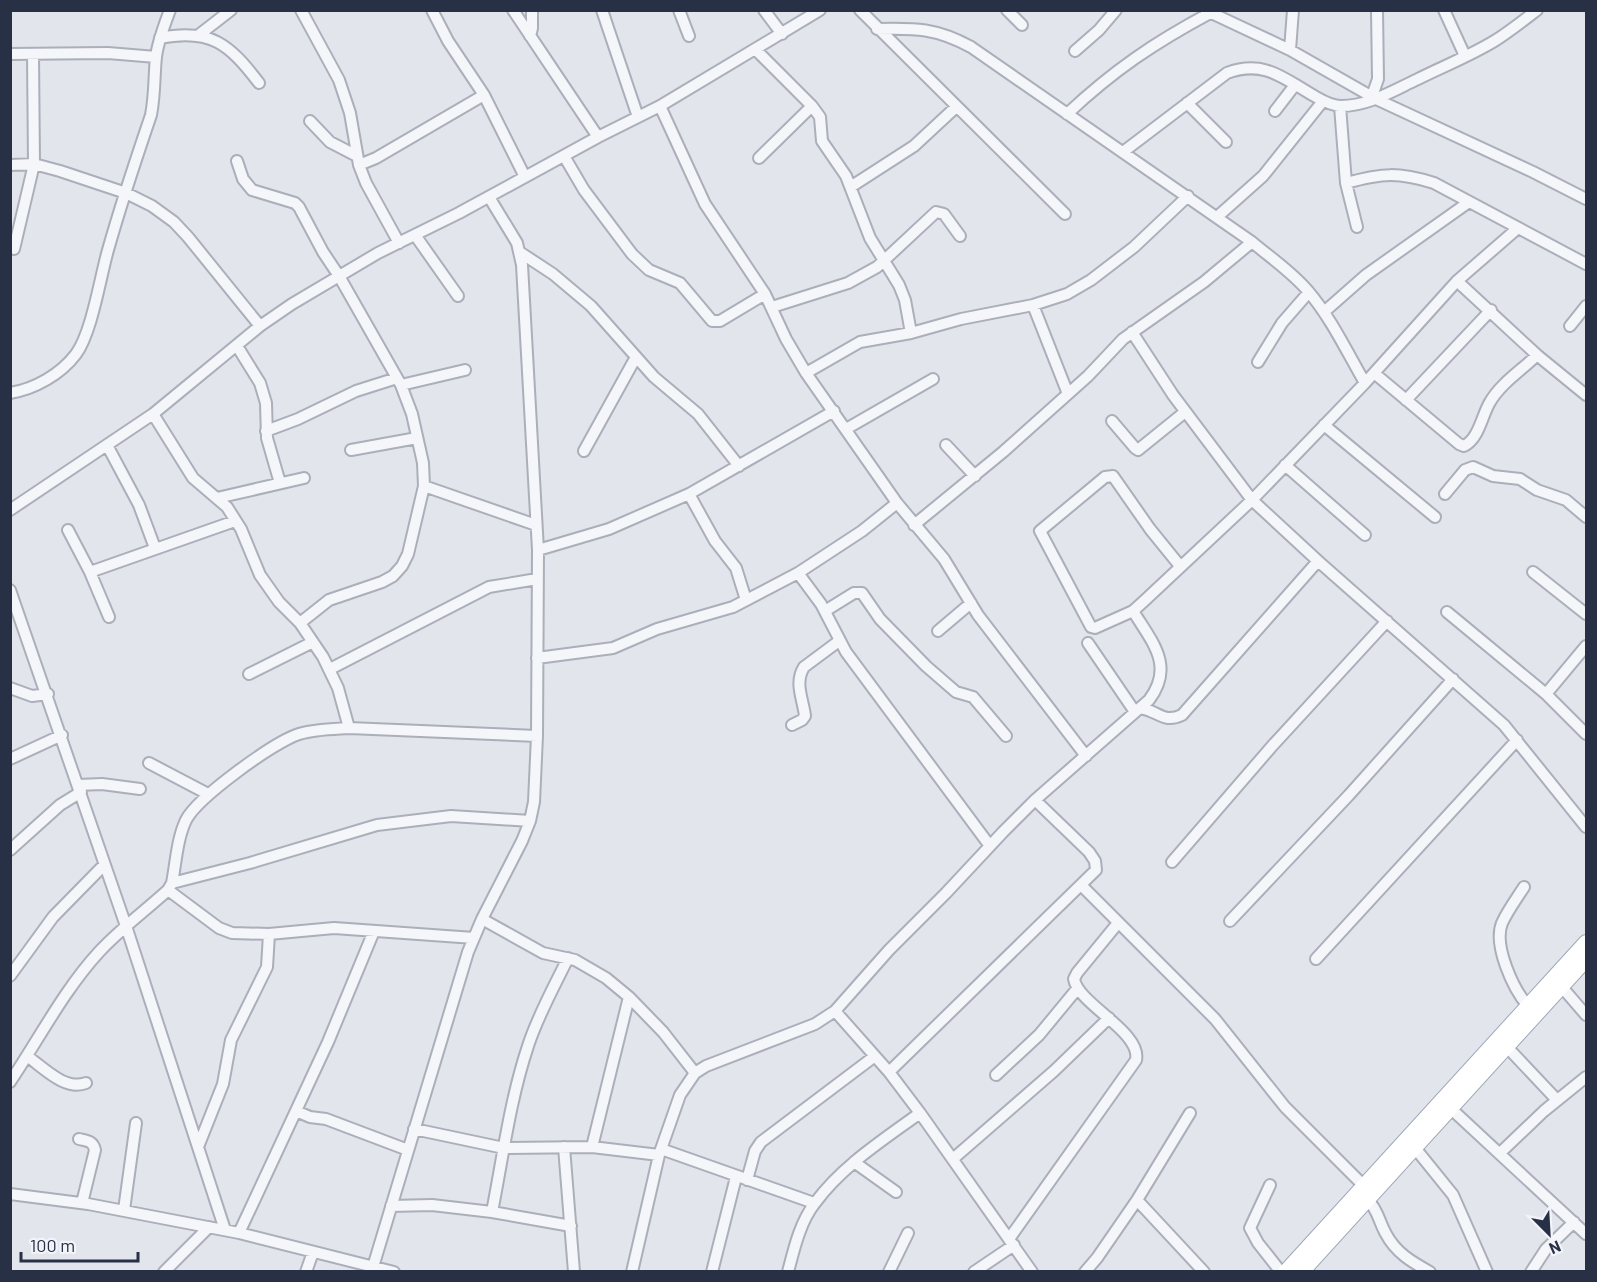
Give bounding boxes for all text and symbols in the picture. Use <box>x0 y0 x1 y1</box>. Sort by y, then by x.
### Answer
north arrow <box>1519 1204 1579 1264</box>
scale bar <box>21 1225 138 1263</box>
text: 100 m <box>30 1234 75 1256</box>
text: N <box>1547 1237 1564 1259</box>

